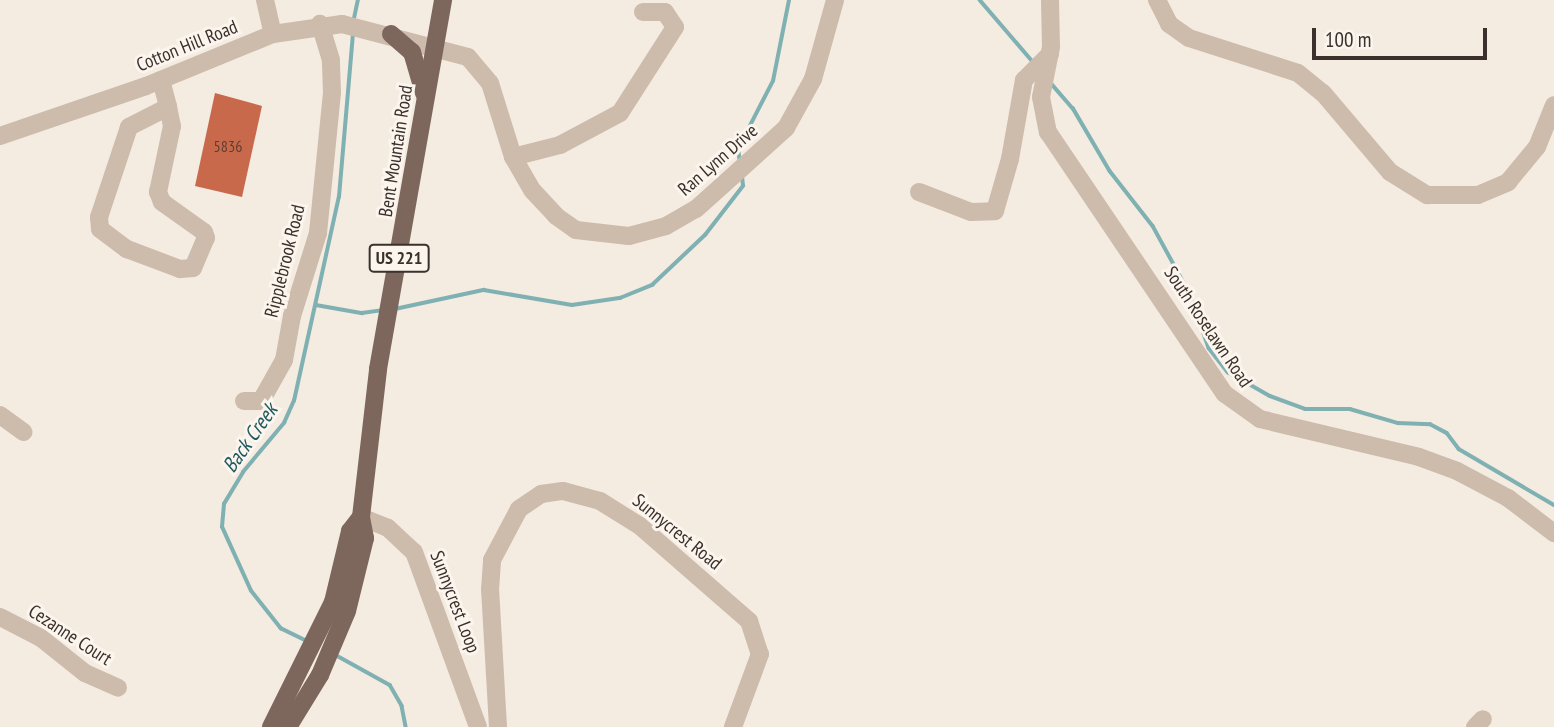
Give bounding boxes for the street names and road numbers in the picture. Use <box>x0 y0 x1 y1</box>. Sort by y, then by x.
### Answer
street label: Cotton Hill Road <box>133 15 241 77</box>
street label: Bent Mountain Road <box>374 84 418 218</box>
street label: Ran Lynn Drive <box>674 119 762 201</box>
street label: Ripplebrook Road <box>260 202 310 320</box>
road number: US 221 <box>368 244 430 272</box>
street label: South Roselawn Road <box>1159 262 1257 392</box>
street label: Sunnycrest Road <box>628 489 726 575</box>
street label: Sunnycrest Loop <box>425 548 485 656</box>
street label: Cezanne Court <box>24 600 116 670</box>

